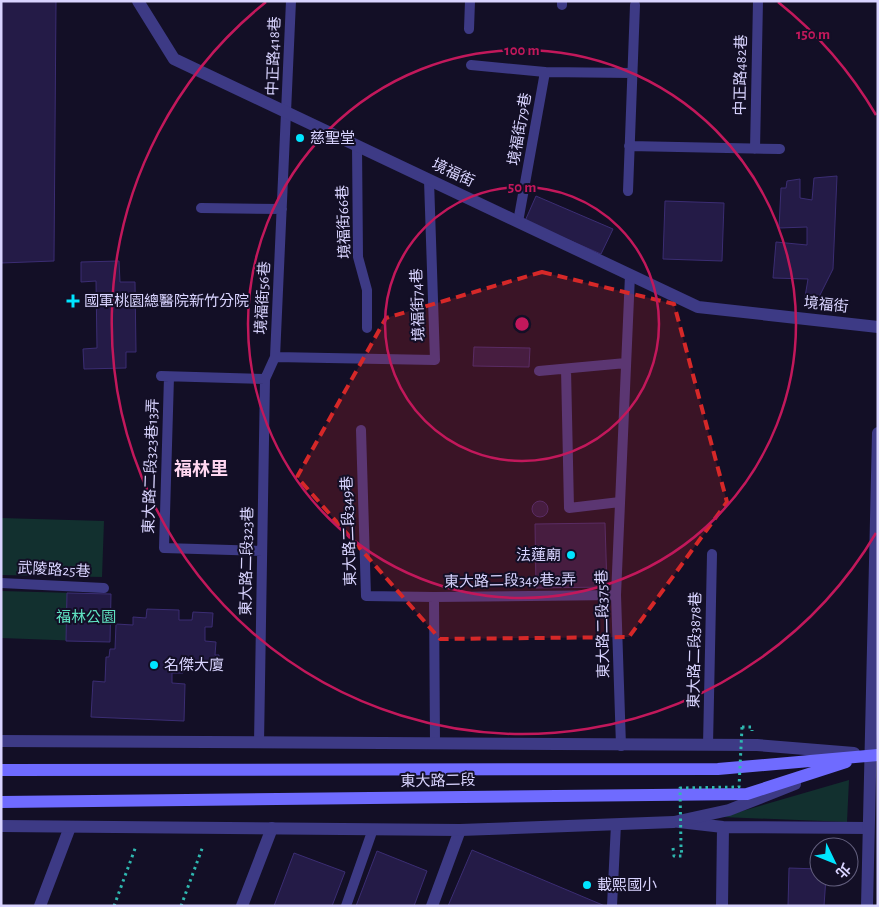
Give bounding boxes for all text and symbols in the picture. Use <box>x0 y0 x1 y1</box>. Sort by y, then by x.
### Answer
street label: 中正路418巷 <box>264 16 283 96</box>
text: 150 m <box>796 27 830 42</box>
street label: 中正路482巷 <box>732 34 749 116</box>
text: 100 m <box>504 43 540 58</box>
street label: 境福街79巷 <box>504 91 534 166</box>
place label: 慈聖堂 <box>310 130 355 146</box>
marker: 慈聖堂 <box>294 132 306 144</box>
street label: 境福街 <box>429 155 477 189</box>
text: 50 m <box>508 180 536 195</box>
street label: 境福街66巷 <box>333 185 353 259</box>
street label: 境福街56巷 <box>252 261 272 335</box>
street label: 境福街74巷 <box>407 268 427 342</box>
place label: 國軍桃園總醫院新竹分院 <box>84 293 249 309</box>
street label: 境福街 <box>803 293 849 315</box>
marker: 國軍桃園總醫院新竹分院 <box>66 294 80 308</box>
centre of rings <box>513 315 531 333</box>
street label: 東大路二段323巷13弄 <box>140 398 161 534</box>
district label: 福林里 <box>174 459 228 479</box>
street label: 東大路二段349巷 <box>339 476 358 586</box>
street label: 東大路二段323巷 <box>238 506 255 616</box>
place label: 法蓮廟 <box>516 547 561 563</box>
marker: 法蓮廟 <box>565 549 577 561</box>
street label: 武陵路25巷 <box>17 560 91 579</box>
street label: 東大路二段375巷 <box>594 570 611 678</box>
street label: 東大路二段349巷2弄 <box>444 571 576 590</box>
street label: 東大路二段3878巷 <box>685 592 704 708</box>
park label: 福林公園 <box>56 609 116 625</box>
place label: 名傑大廈 <box>164 656 224 673</box>
marker: 名傑大廈 <box>148 659 160 671</box>
street label: 東大路二段 <box>400 772 476 789</box>
north arrow <box>809 837 859 887</box>
text: 北 <box>833 860 853 881</box>
place label: 載熙國小 <box>597 877 657 893</box>
marker: 載熙國小 <box>581 879 593 891</box>

